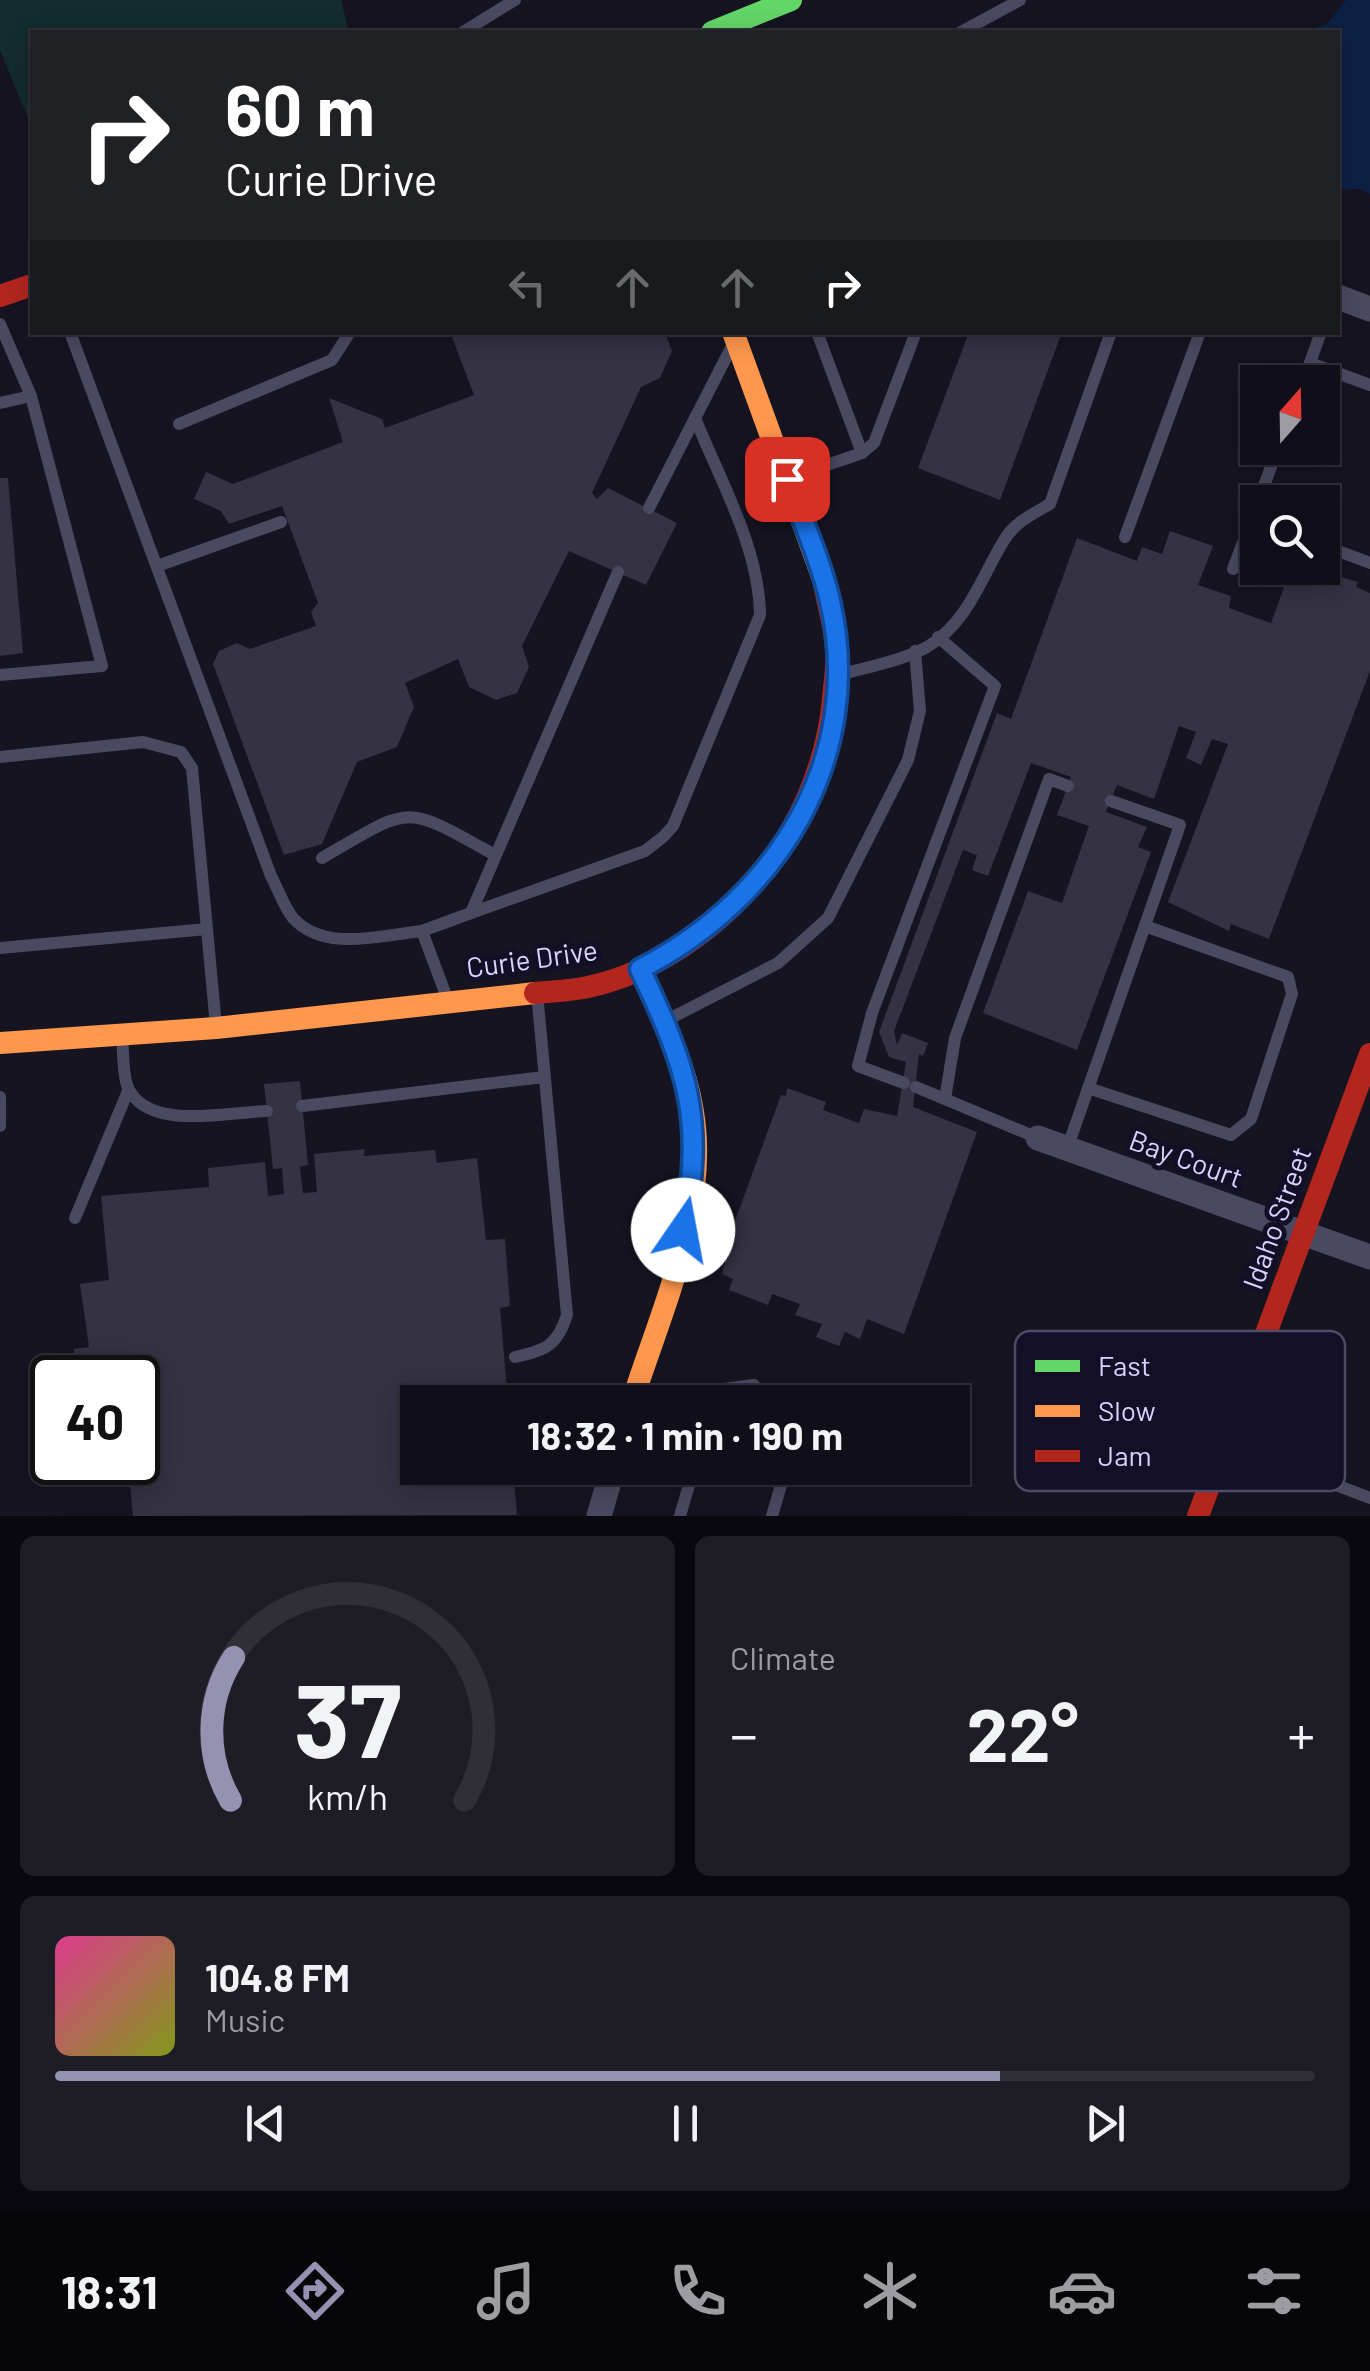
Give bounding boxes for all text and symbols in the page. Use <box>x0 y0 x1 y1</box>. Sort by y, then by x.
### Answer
text: 60 m <box>225 66 375 150</box>
icon: right <box>60 70 190 200</box>
text: Curie Drive <box>225 151 438 205</box>
icon: left <box>500 260 555 315</box>
icon: ahead <box>605 260 660 315</box>
icon: ahead <box>710 260 765 315</box>
icon: right <box>815 260 870 315</box>
north arrow <box>1240 365 1340 465</box>
map controls <box>1240 365 1340 585</box>
pin <box>745 437 830 522</box>
icon: arrive <box>760 452 815 507</box>
button: search <box>1240 485 1340 585</box>
street label: Curie Drive <box>464 932 600 984</box>
street label: Bay Court <box>1125 1122 1248 1194</box>
street label: Idaho Street <box>1235 1142 1318 1294</box>
position arrow <box>631 1178 735 1282</box>
legend <box>1015 1331 1345 1491</box>
text: Fast <box>1098 1348 1151 1382</box>
speed limit sign: 40 <box>30 1355 160 1485</box>
text: Slow <box>1098 1393 1156 1427</box>
text: 18:32 · 1 min · 190 m <box>527 1412 843 1458</box>
text: Jam <box>1098 1438 1152 1472</box>
text: Climate <box>730 1638 836 1676</box>
text: 37 <box>294 1654 401 1779</box>
text: 22° <box>966 1687 1079 1777</box>
text: − <box>730 1700 758 1766</box>
text: + <box>1287 1700 1315 1766</box>
text: km/h <box>307 1774 388 1817</box>
text: 104.8 FM <box>205 1954 350 2000</box>
text: Music <box>205 2000 285 2038</box>
icon: previous <box>238 2096 293 2151</box>
icon: pause <box>658 2096 713 2151</box>
icon: next <box>1078 2096 1133 2151</box>
icon: directions <box>280 2256 350 2326</box>
icon: music <box>471 2256 541 2326</box>
icon: phone <box>663 2256 733 2326</box>
icon: climate <box>855 2256 925 2326</box>
icon: car <box>1047 2256 1117 2326</box>
icon: filters <box>1239 2256 1309 2326</box>
text: 18:31 <box>61 2264 158 2318</box>

